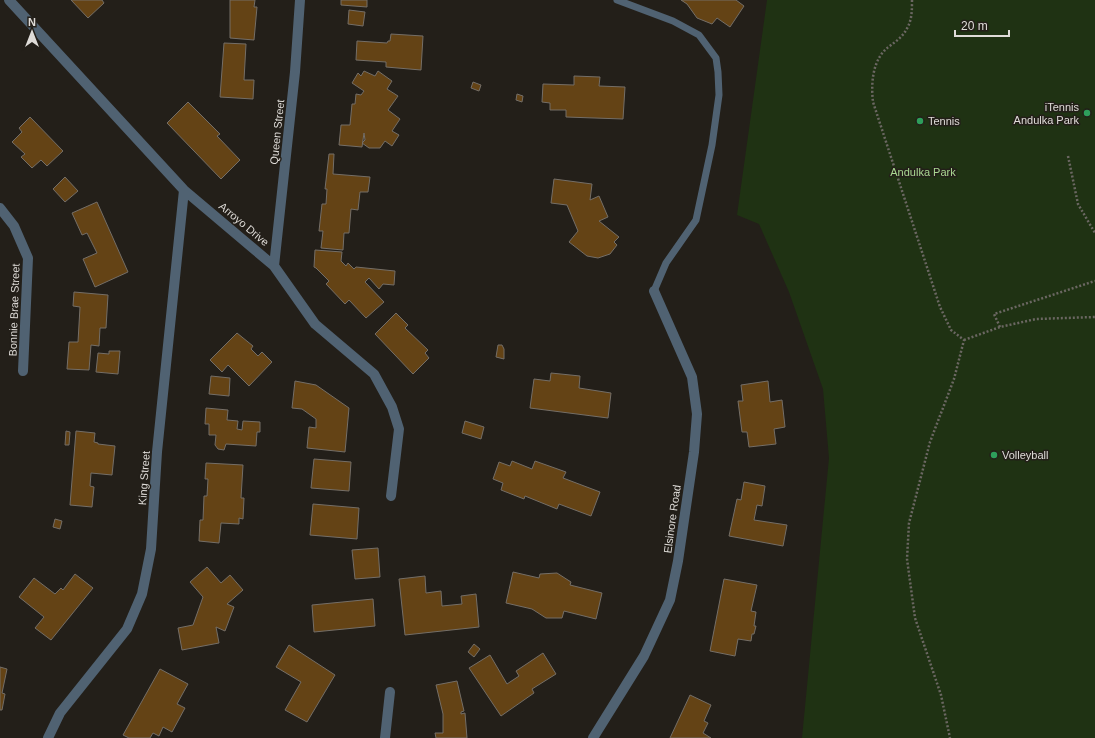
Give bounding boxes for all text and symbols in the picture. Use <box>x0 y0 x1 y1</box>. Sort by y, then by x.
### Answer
north arrow <box>12 12 52 52</box>
scale bar <box>955 12 1009 38</box>
text: N <box>28 16 36 28</box>
text: 20 m <box>961 19 988 33</box>
street label: Queen Street <box>268 99 286 165</box>
place label: iTennis Andulka Park <box>1014 101 1079 126</box>
marker: iTennis Andulka Park <box>1082 108 1092 118</box>
place label: Tennis <box>928 115 960 127</box>
marker: Tennis <box>915 116 925 126</box>
park label: Andulka Park <box>890 166 956 178</box>
street label: Arroyo Drive <box>217 200 271 248</box>
street label: Bonnie Brae Street <box>6 263 22 357</box>
place label: Volleyball <box>1002 449 1048 461</box>
street label: King Street <box>136 450 152 506</box>
marker: Volleyball <box>989 450 999 460</box>
street label: Elsinore Road <box>661 484 683 554</box>

